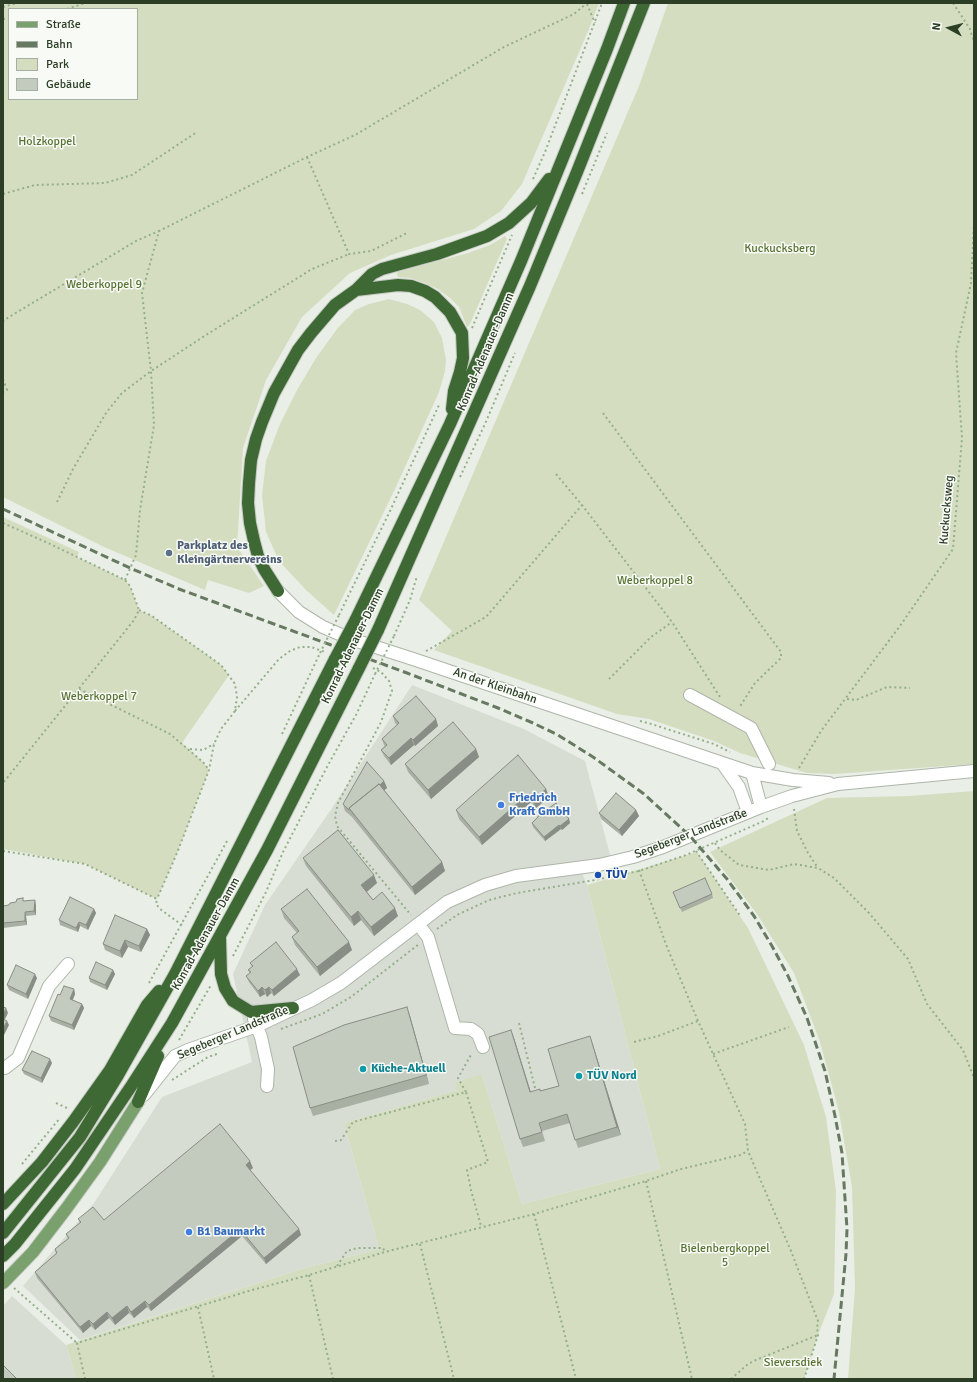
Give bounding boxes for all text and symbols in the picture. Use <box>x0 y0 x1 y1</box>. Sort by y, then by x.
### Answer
legend <box>8 8 138 100</box>
north arrow <box>929 8 969 48</box>
text: Straße <box>46 17 81 32</box>
text: N <box>930 22 944 31</box>
text: Bahn <box>46 37 72 52</box>
text: Park <box>46 57 69 72</box>
text: Gebäude <box>46 77 91 92</box>
park label: Holzkoppel <box>18 135 76 149</box>
park label: Kuckucksberg <box>744 242 816 256</box>
park label: Weberkoppel 9 <box>66 278 142 292</box>
street label: Konrad-Adenauer-Damm <box>455 291 517 413</box>
street label: Kuckucksweg <box>937 475 957 545</box>
place label: Parkplatz des Kleingärtnervereins <box>177 539 282 567</box>
marker: Parkplatz des Kleingärtnervereins <box>164 548 174 558</box>
park label: Weberkoppel 8 <box>617 574 693 588</box>
street label: Konrad-Adenauer-Damm <box>319 586 387 706</box>
street label: An der Kleinbahn <box>451 665 539 707</box>
park label: Weberkoppel 7 <box>61 690 137 704</box>
place label: Friedrich Kraft GmbH <box>509 791 570 819</box>
marker: Friedrich Kraft GmbH <box>496 800 506 810</box>
street label: Segeberger Landstraße <box>633 806 749 862</box>
place label: TÜV <box>606 868 627 882</box>
marker: TÜV <box>593 870 603 880</box>
street label: Konrad-Adenauer-Damm <box>169 875 243 993</box>
street label: Segeberger Landstraße <box>175 1003 291 1063</box>
place label: Küche-Aktuell <box>371 1062 446 1076</box>
marker: Küche-Aktuell <box>358 1064 368 1074</box>
place label: TÜV Nord <box>587 1069 637 1083</box>
marker: TÜV Nord <box>574 1071 584 1081</box>
place label: B1 Baumarkt <box>197 1225 265 1239</box>
marker: B1 Baumarkt <box>184 1227 194 1237</box>
park label: Bielenbergkoppel 5 <box>680 1242 770 1270</box>
park label: Sieversdiek <box>764 1356 822 1370</box>

